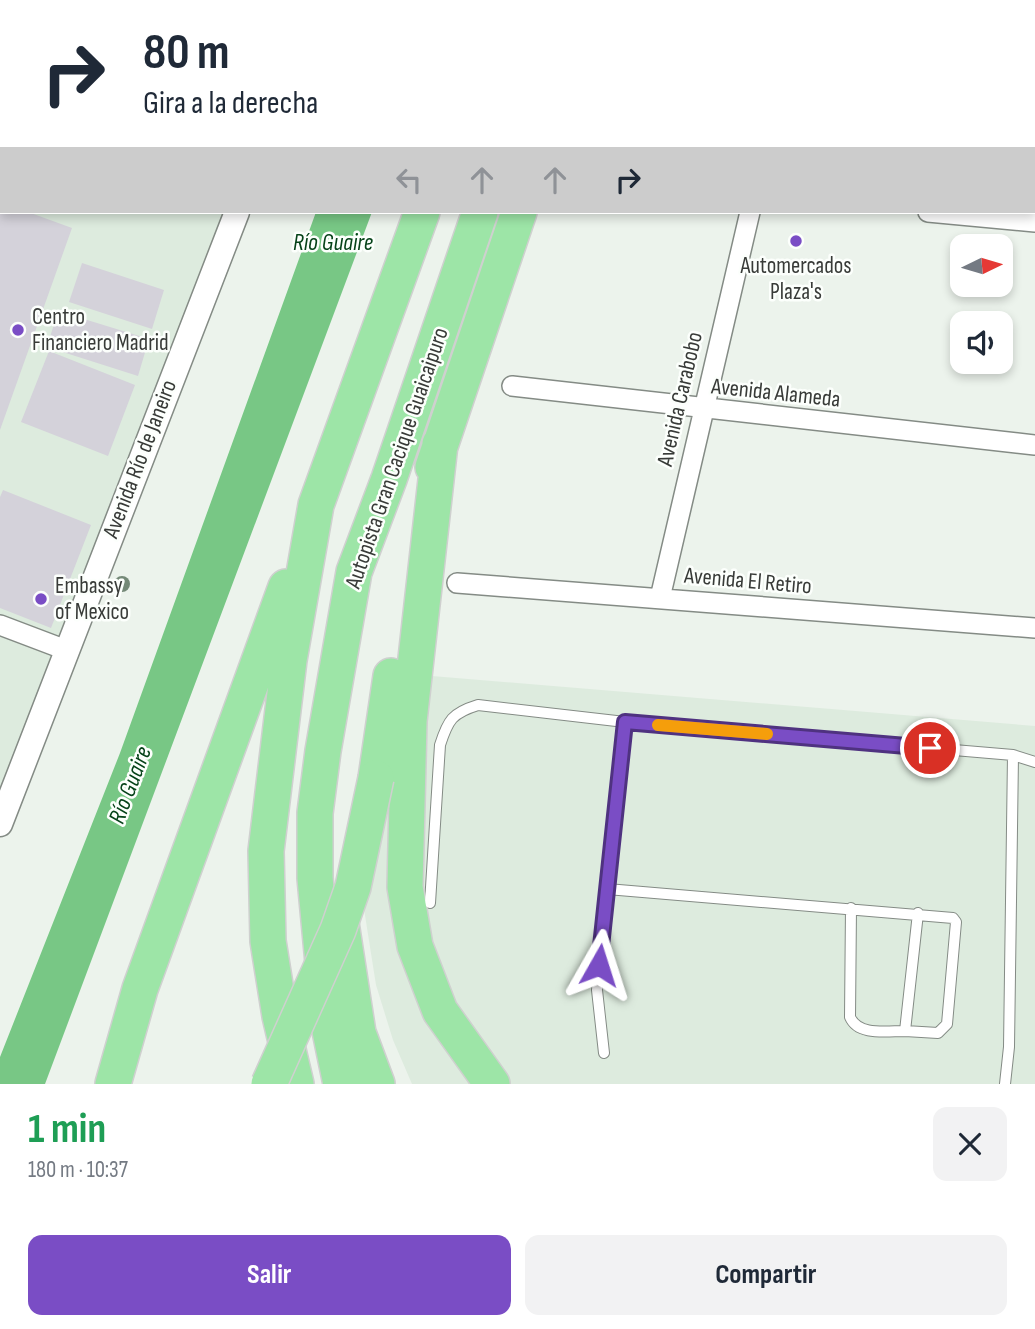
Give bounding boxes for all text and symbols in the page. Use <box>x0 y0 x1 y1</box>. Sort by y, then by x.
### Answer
text: 80 m <box>143 24 230 83</box>
icon: right <box>28 28 119 119</box>
text: Gira a la derecha <box>143 84 318 123</box>
icon: left <box>390 161 428 199</box>
icon: ahead <box>463 161 501 199</box>
icon: ahead <box>536 161 574 199</box>
icon: right <box>609 161 647 199</box>
water label: Río Guaire <box>293 228 373 257</box>
marker: Automercados Plaza's <box>788 233 804 249</box>
north arrow <box>950 234 1013 298</box>
map controls <box>950 234 1013 374</box>
place label: Automercados Plaza's <box>739 252 852 306</box>
place label: Centro Financiero Madrid <box>32 303 169 357</box>
button: sound <box>950 311 1013 374</box>
marker: Centro Financiero Madrid <box>10 322 26 338</box>
street label: Autopista Gran Cacique Guaicaipuro <box>339 324 455 593</box>
street label: Avenida Carabobo <box>651 329 709 470</box>
street label: Avenida Alameda <box>709 372 842 414</box>
street label: Avenida Río de Janeiro <box>97 376 183 543</box>
street label: Avenida El Retiro <box>682 561 813 601</box>
place label: Embassy of Mexico <box>55 572 129 626</box>
marker: Embassy of Mexico <box>33 591 49 607</box>
pin <box>900 718 960 778</box>
icon: arrive <box>911 729 949 767</box>
water label: Río Guaire <box>102 742 158 828</box>
position arrow <box>562 928 636 1002</box>
text: 1 min <box>28 1104 106 1155</box>
button: close <box>933 1107 1007 1181</box>
text: 180 m · 10:37 <box>28 1156 128 1184</box>
button: Salir <box>28 1235 511 1315</box>
button: Compartir <box>525 1235 1007 1315</box>

